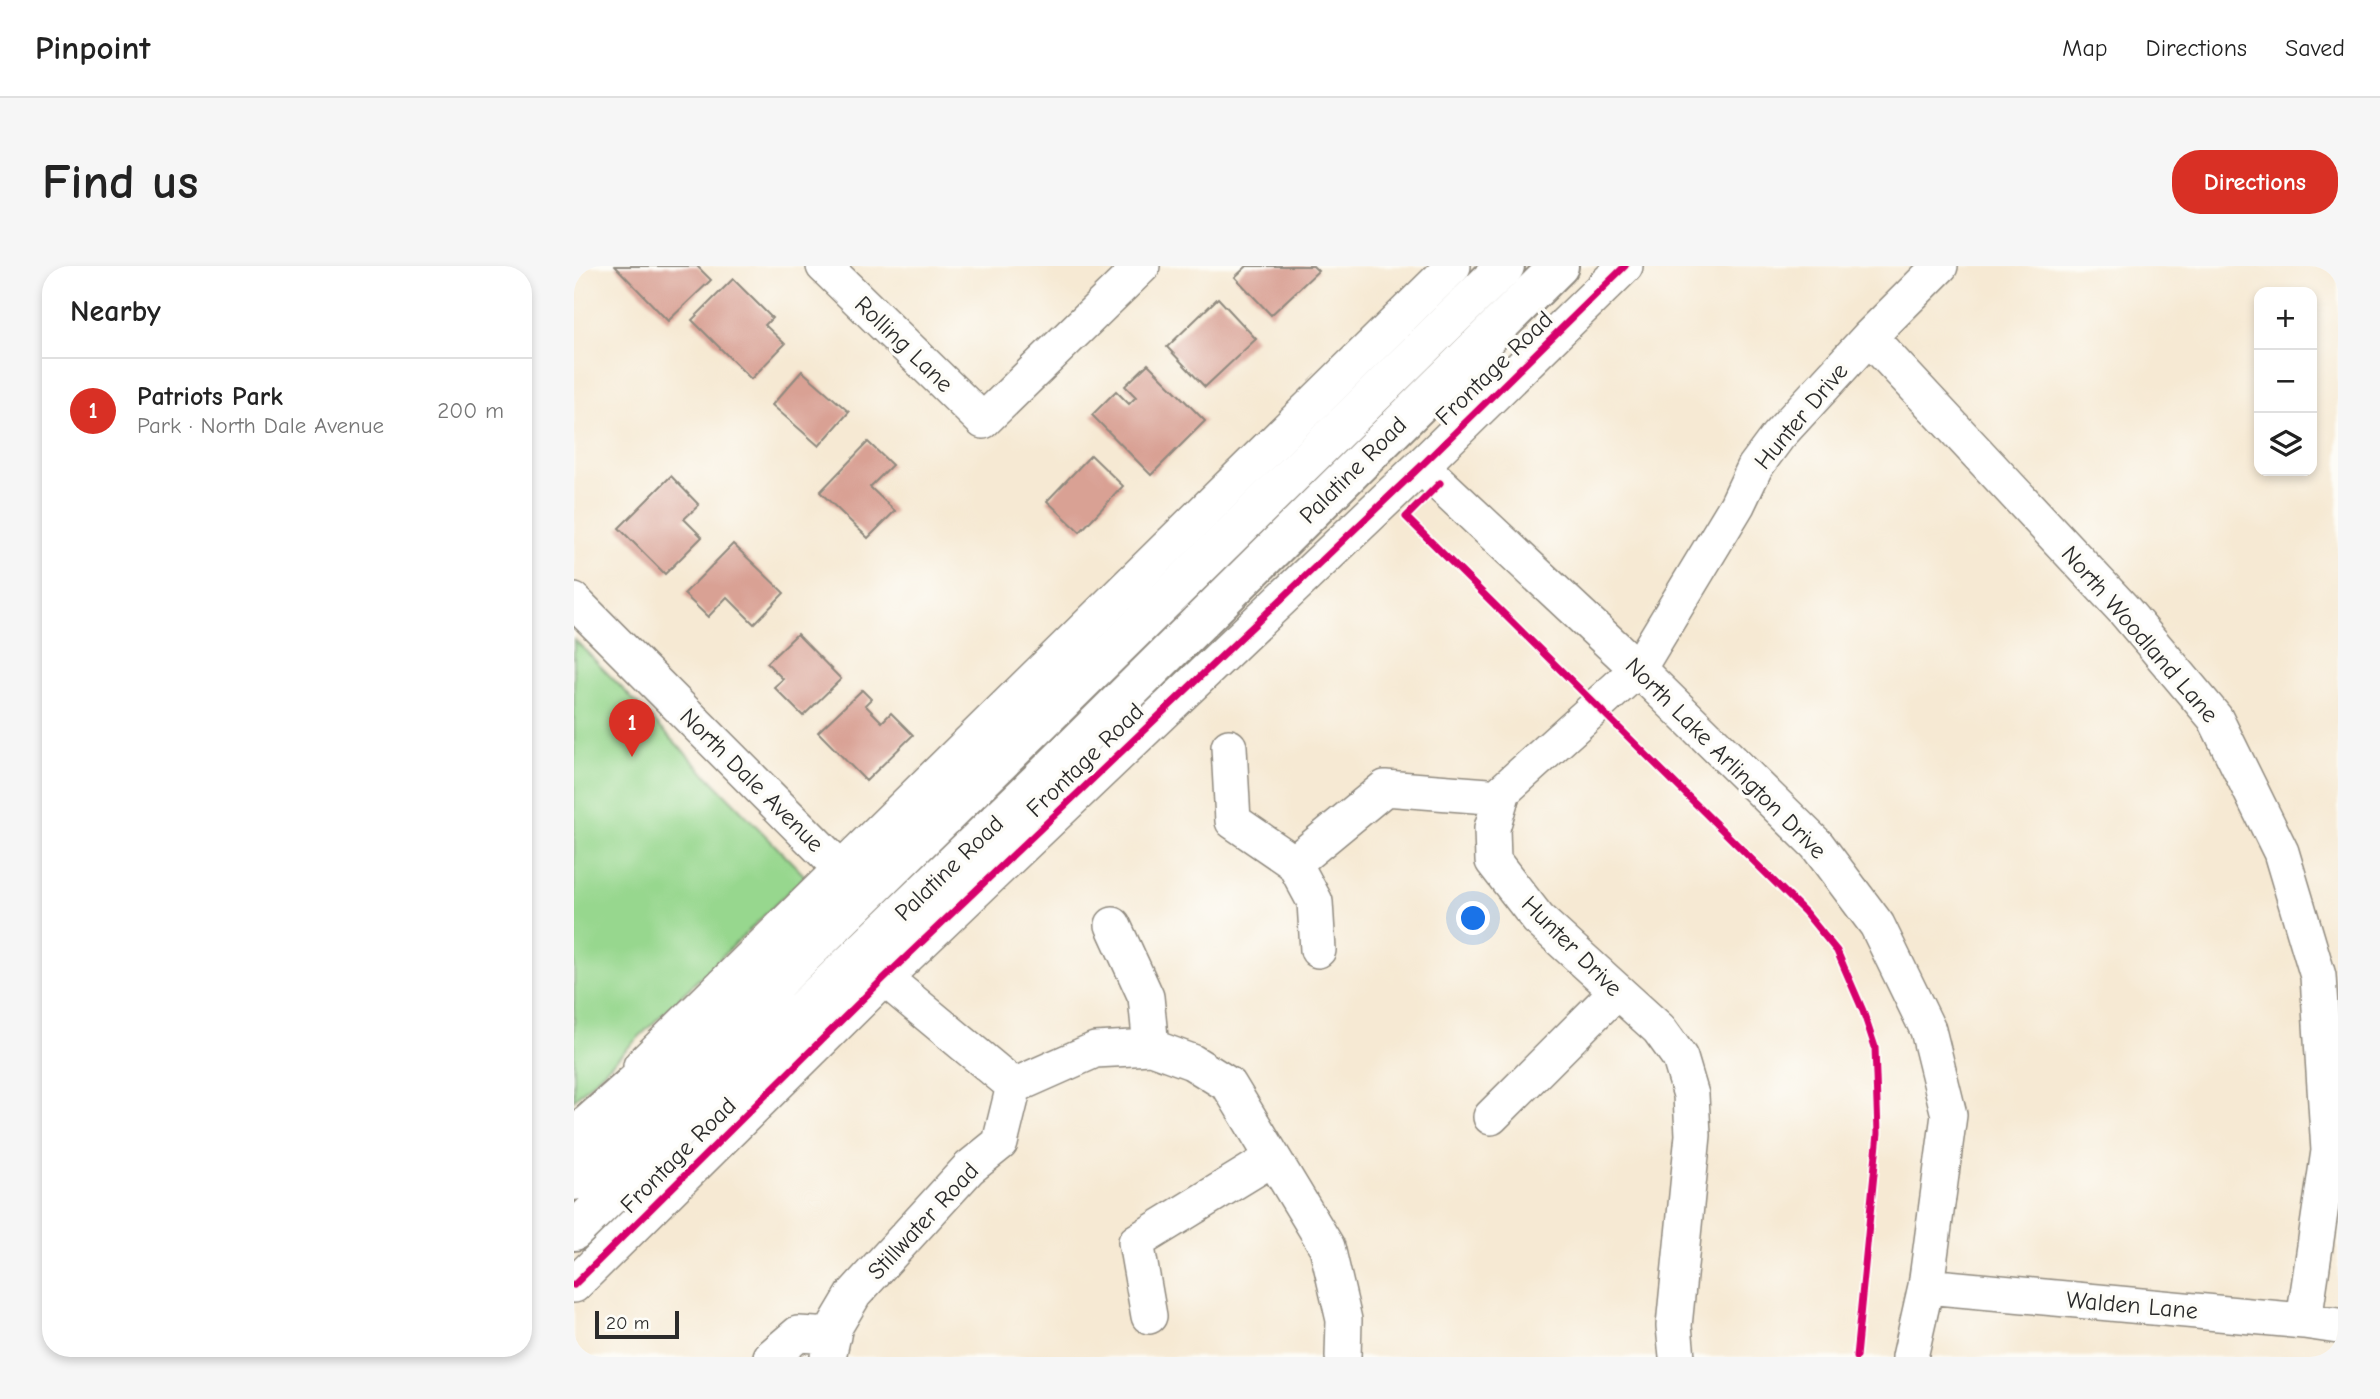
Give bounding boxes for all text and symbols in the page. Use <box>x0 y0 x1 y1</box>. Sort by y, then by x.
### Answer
text: Pinpoint <box>35 29 150 67</box>
text: Map <box>2062 34 2108 62</box>
text: Directions <box>2146 34 2247 62</box>
text: Saved <box>2285 34 2345 62</box>
button: Directions <box>2172 150 2338 214</box>
text: Find us <box>42 154 198 210</box>
map controls <box>2254 287 2317 476</box>
button: + <box>2254 287 2317 350</box>
street label: Rolling Lane <box>849 290 959 398</box>
text: Nearby <box>70 294 161 329</box>
street label: Frontage Road <box>1430 305 1558 431</box>
button: − <box>2254 350 2317 413</box>
street label: Hunter Drive <box>1748 357 1854 475</box>
text: Patriots Park <box>137 382 283 412</box>
text: 1 <box>88 397 98 424</box>
text: 200 m <box>437 397 504 424</box>
street label: Palatine Road <box>1294 411 1412 529</box>
text: Park · North Dale Avenue <box>137 412 384 439</box>
button: layers <box>2254 413 2317 476</box>
street label: North Woodland Lane <box>2056 540 2224 728</box>
street label: North Lake Arlington Drive <box>1620 652 1832 864</box>
street label: Frontage Road <box>1021 697 1149 823</box>
pin: 1 <box>609 699 655 757</box>
street label: North Dale Avenue <box>674 702 830 858</box>
street label: Palatine Road <box>889 809 1009 927</box>
street label: Hunter Drive <box>1516 890 1628 1002</box>
your location <box>1456 901 1490 935</box>
street label: Frontage Road <box>614 1091 742 1219</box>
street label: Stillwater Road <box>862 1157 984 1285</box>
street label: Walden Lane <box>2065 1285 2199 1325</box>
scale bar <box>595 1308 679 1340</box>
text: 20 m <box>606 1312 650 1334</box>

